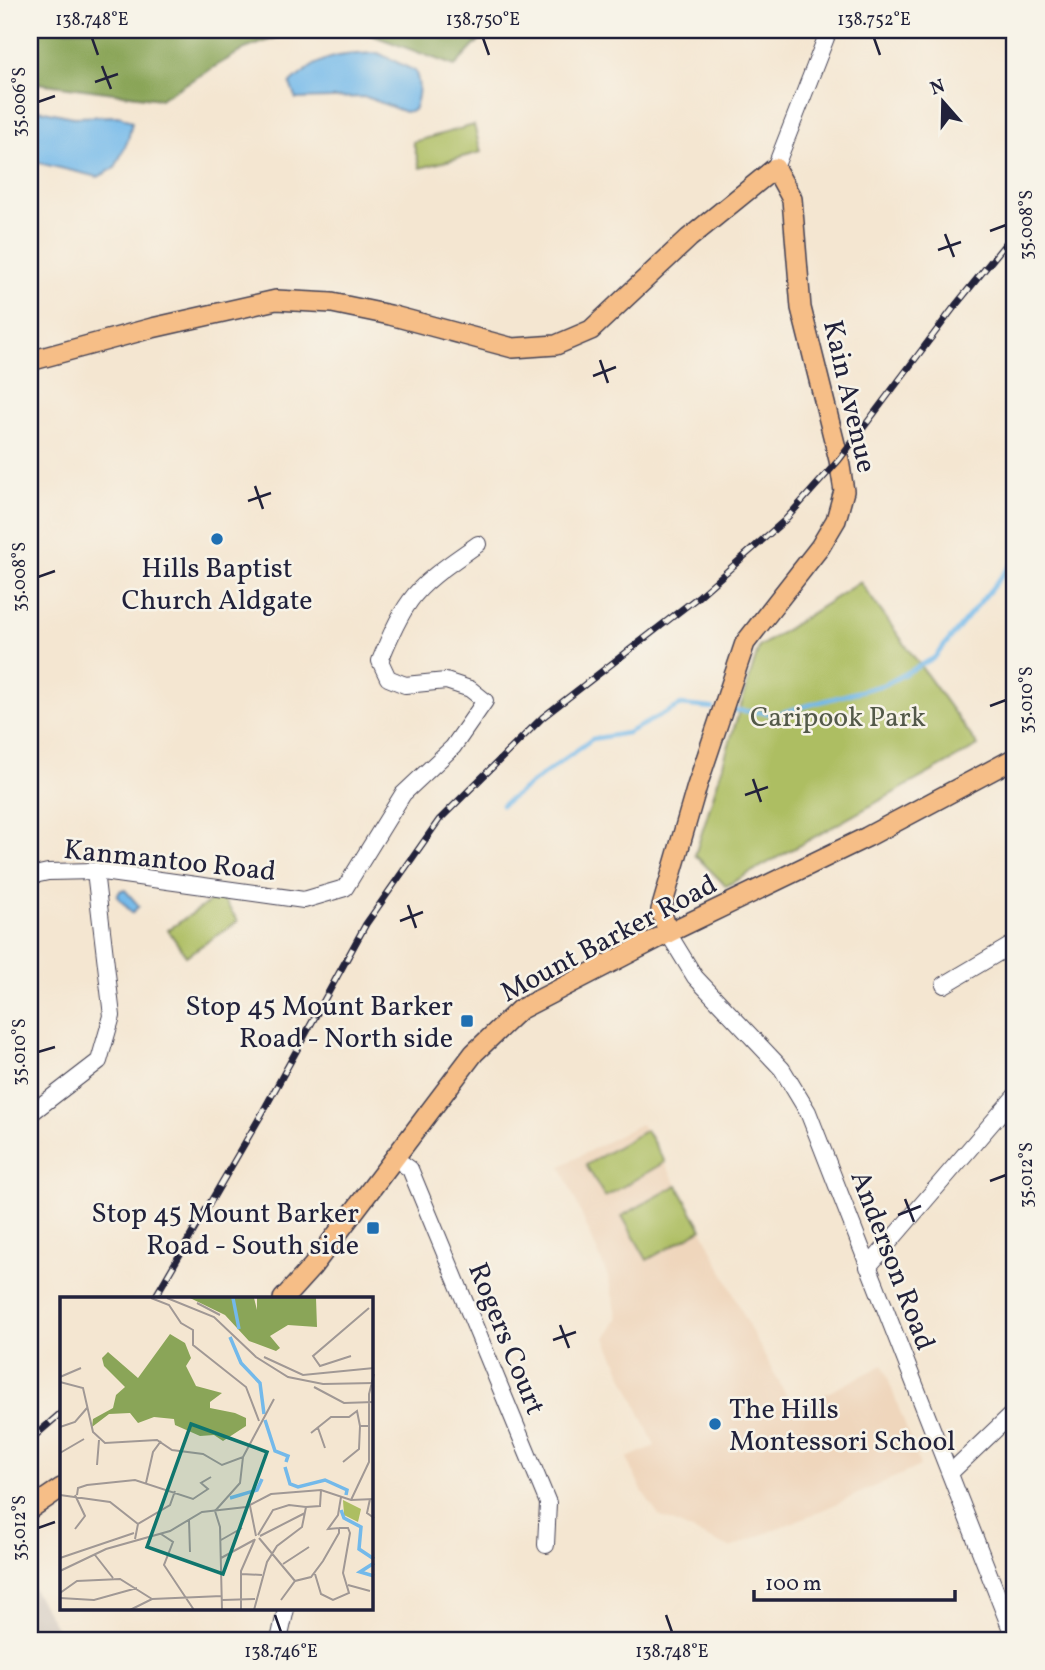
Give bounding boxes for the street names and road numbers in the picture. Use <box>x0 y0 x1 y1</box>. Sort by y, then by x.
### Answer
street label: Kain Avenue <box>812 317 885 477</box>
street label: Kanmantoo Road <box>62 831 278 892</box>
street label: Mount Barker Road <box>494 866 724 1013</box>
street label: Anderson Road <box>839 1165 944 1356</box>
street label: Rogers Court <box>457 1257 554 1421</box>

